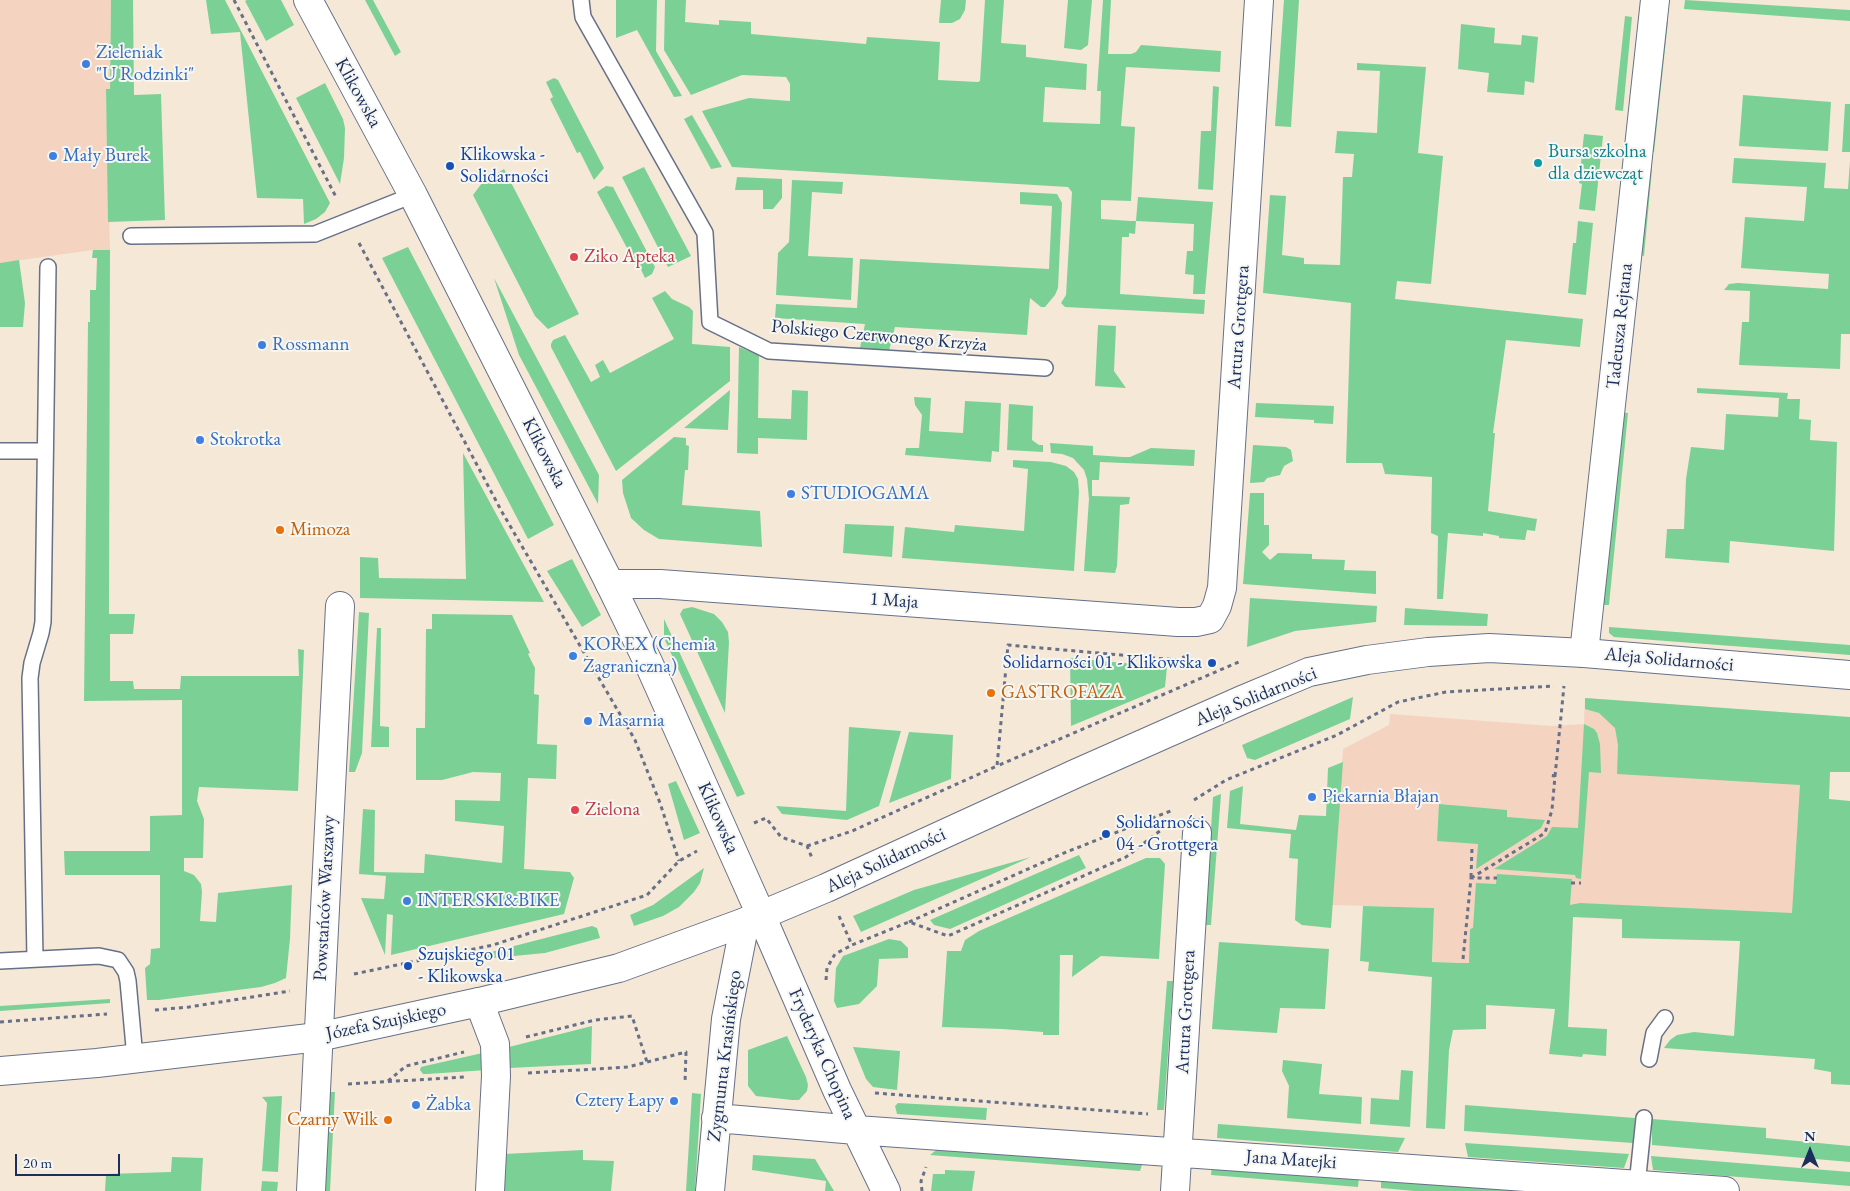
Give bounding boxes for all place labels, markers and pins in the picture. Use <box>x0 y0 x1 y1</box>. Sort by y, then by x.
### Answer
place label: Zieleniak "U Rodzinki" <box>96 42 194 86</box>
marker: Zieleniak "U Rodzinki" <box>80 58 92 70</box>
place label: Bursa szkolna dla dziewcząt <box>1548 141 1647 185</box>
place label: Klikowska - Solidarności <box>460 144 549 188</box>
place label: Mały Burek <box>63 145 149 167</box>
marker: Mały Burek <box>47 150 59 162</box>
marker: Bursa szkolna dla dziewcząt <box>1532 157 1544 169</box>
marker: Klikowska - Solidarności <box>444 160 456 172</box>
place label: Ziko Apteka <box>584 246 675 268</box>
marker: Ziko Apteka <box>568 251 580 263</box>
place label: Rossmann <box>272 334 350 356</box>
marker: Rossmann <box>256 339 268 351</box>
place label: Stokrotka <box>210 429 281 451</box>
marker: Stokrotka <box>194 434 206 446</box>
place label: STUDIOGAMA <box>801 483 929 505</box>
marker: STUDIOGAMA <box>785 488 797 500</box>
place label: Mimoza <box>290 519 350 541</box>
marker: Mimoza <box>274 524 286 536</box>
place label: KOREX (Chemia Zagraniczna) <box>583 634 716 678</box>
marker: KOREX (Chemia Zagraniczna) <box>567 650 579 662</box>
place label: Solidarności 01 - Klikowska <box>1003 652 1202 674</box>
marker: Solidarności 01 - Klikowska <box>1206 657 1218 669</box>
place label: GASTROFAZA <box>1001 682 1124 704</box>
marker: GASTROFAZA <box>985 687 997 699</box>
place label: Masarnia <box>598 710 665 732</box>
marker: Masarnia <box>582 715 594 727</box>
place label: Piekarnia Błajan <box>1322 786 1439 808</box>
marker: Piekarnia Błajan <box>1306 791 1318 803</box>
place label: Zielona <box>585 799 640 821</box>
marker: Zielona <box>569 804 581 816</box>
place label: Solidarności 04 - Grottgera <box>1116 812 1218 856</box>
marker: Solidarności 04 - Grottgera <box>1100 828 1112 840</box>
place label: INTERSKI&BIKE <box>417 890 559 912</box>
marker: INTERSKI&BIKE <box>401 895 413 907</box>
place label: Szujskiego 01 - Klikowska <box>418 944 515 988</box>
marker: Szujskiego 01 - Klikowska <box>402 960 414 972</box>
place label: Cztery Łapy <box>575 1090 664 1112</box>
place label: Żabka <box>426 1094 471 1116</box>
marker: Cztery Łapy <box>668 1095 680 1107</box>
marker: Żabka <box>410 1099 422 1111</box>
place label: Czarny Wilk <box>287 1109 378 1131</box>
marker: Czarny Wilk <box>382 1114 394 1126</box>

